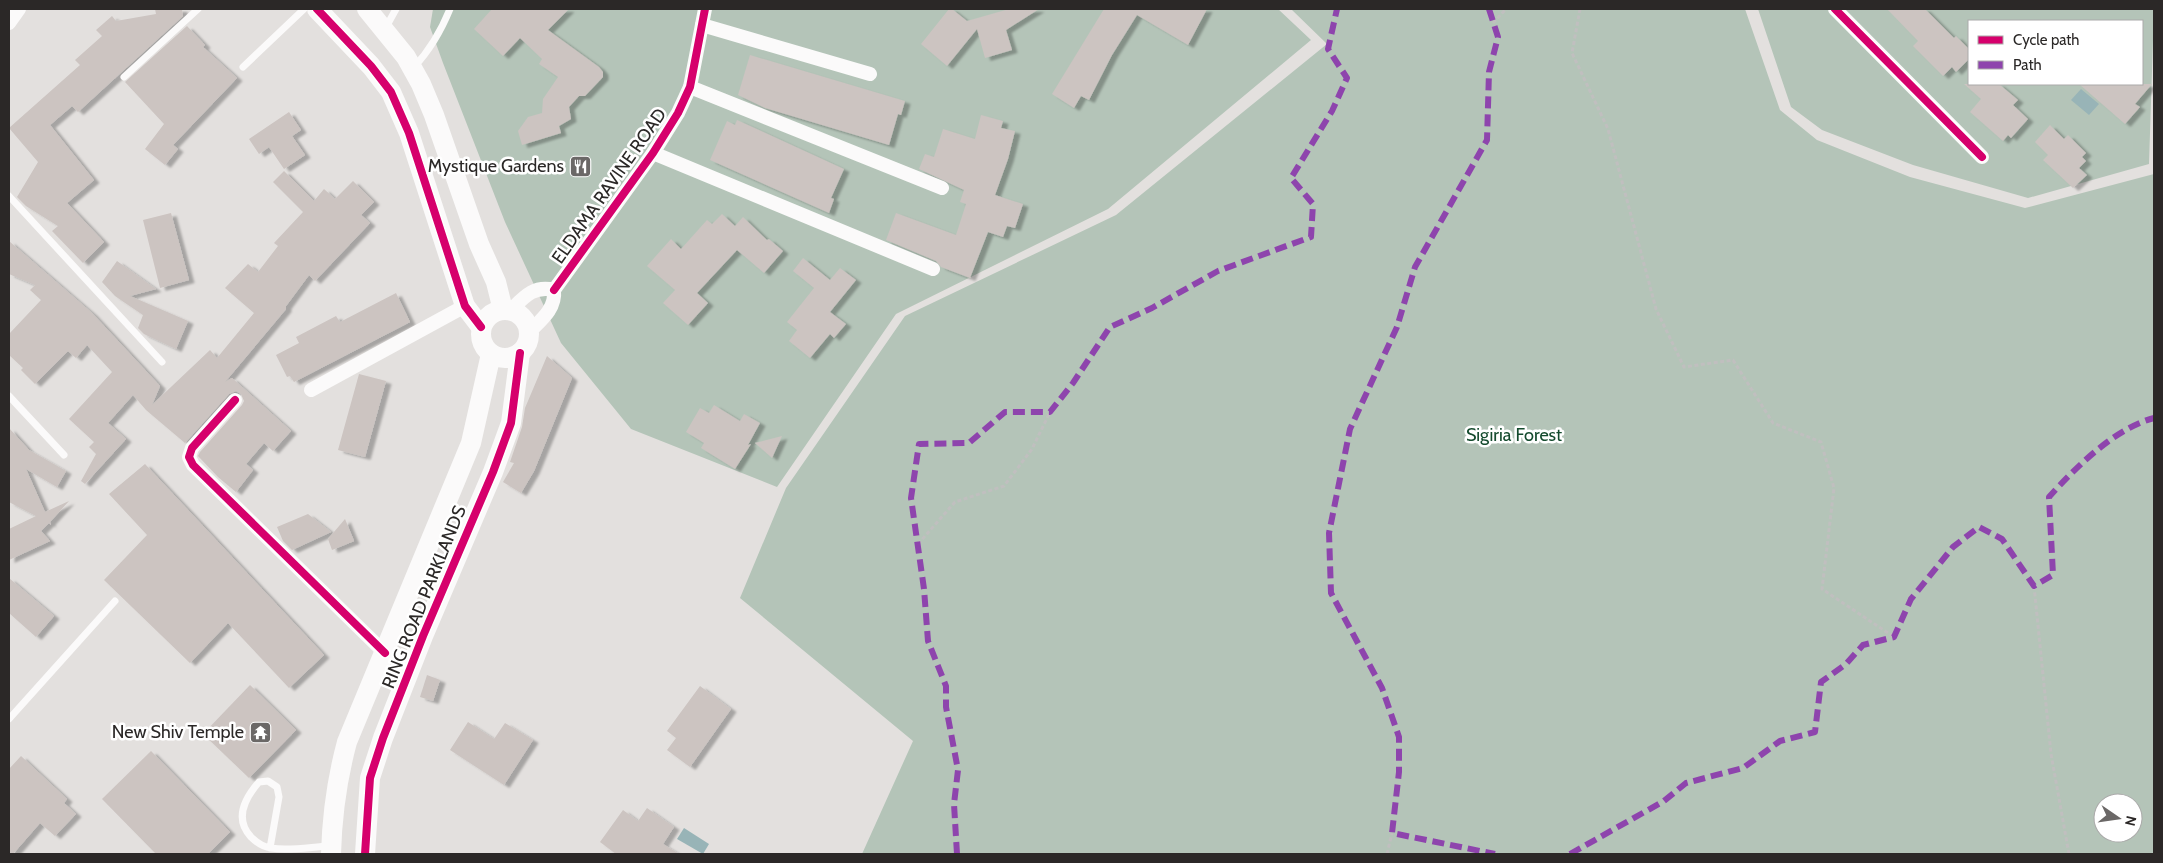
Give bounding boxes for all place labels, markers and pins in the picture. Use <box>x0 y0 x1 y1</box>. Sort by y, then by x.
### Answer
restaurant icon: Mystique Gardens <box>568 154 592 178</box>
place label: Mystique Gardens <box>428 155 564 177</box>
temple icon: New Shiv Temple <box>248 720 272 744</box>
place label: New Shiv Temple <box>112 721 244 743</box>

